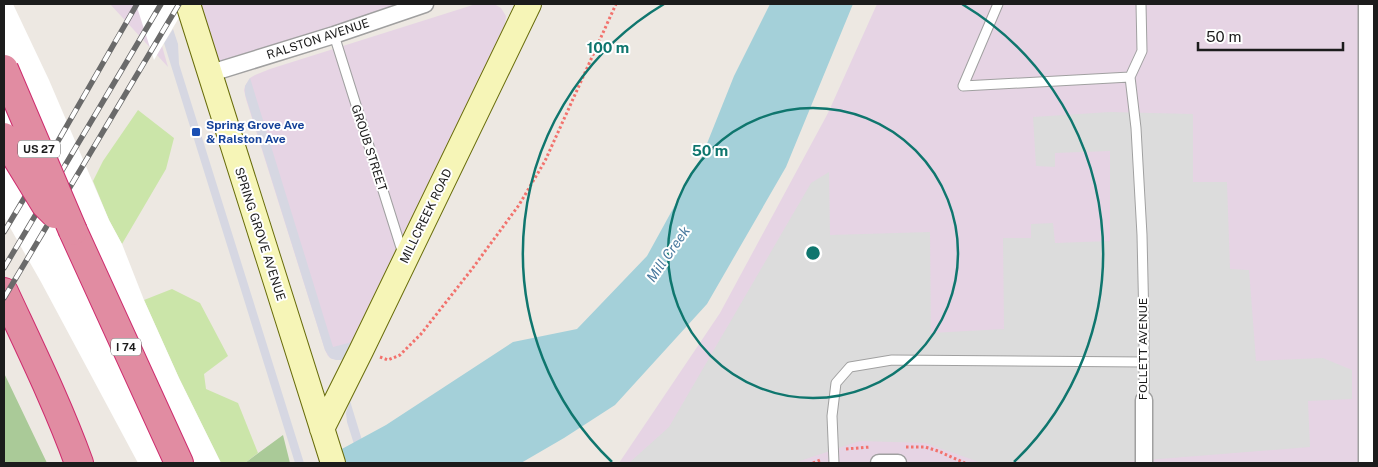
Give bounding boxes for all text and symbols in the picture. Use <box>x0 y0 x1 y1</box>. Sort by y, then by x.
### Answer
street label: RALSTON AVENUE <box>265 16 371 62</box>
scale bar <box>1198 20 1343 52</box>
text: 50 m <box>1206 28 1241 45</box>
text: 100 m <box>587 39 629 56</box>
street label: GROUB STREET <box>348 103 390 193</box>
place label: Spring Grove Ave & Ralston Ave <box>206 118 304 146</box>
marker: Spring Grove Ave & Ralston Ave <box>190 126 202 138</box>
road number: US 27 <box>18 140 60 158</box>
text: 50 m <box>692 142 728 159</box>
street label: SPRING GROVE AVENUE <box>232 166 288 302</box>
street label: MILLCREEK ROAD <box>397 166 455 266</box>
water label: Mill Creek <box>643 223 693 285</box>
centre of rings <box>804 244 822 262</box>
street label: FOLLETT AVENUE <box>1136 298 1150 400</box>
road number: I 74 <box>111 338 141 356</box>

